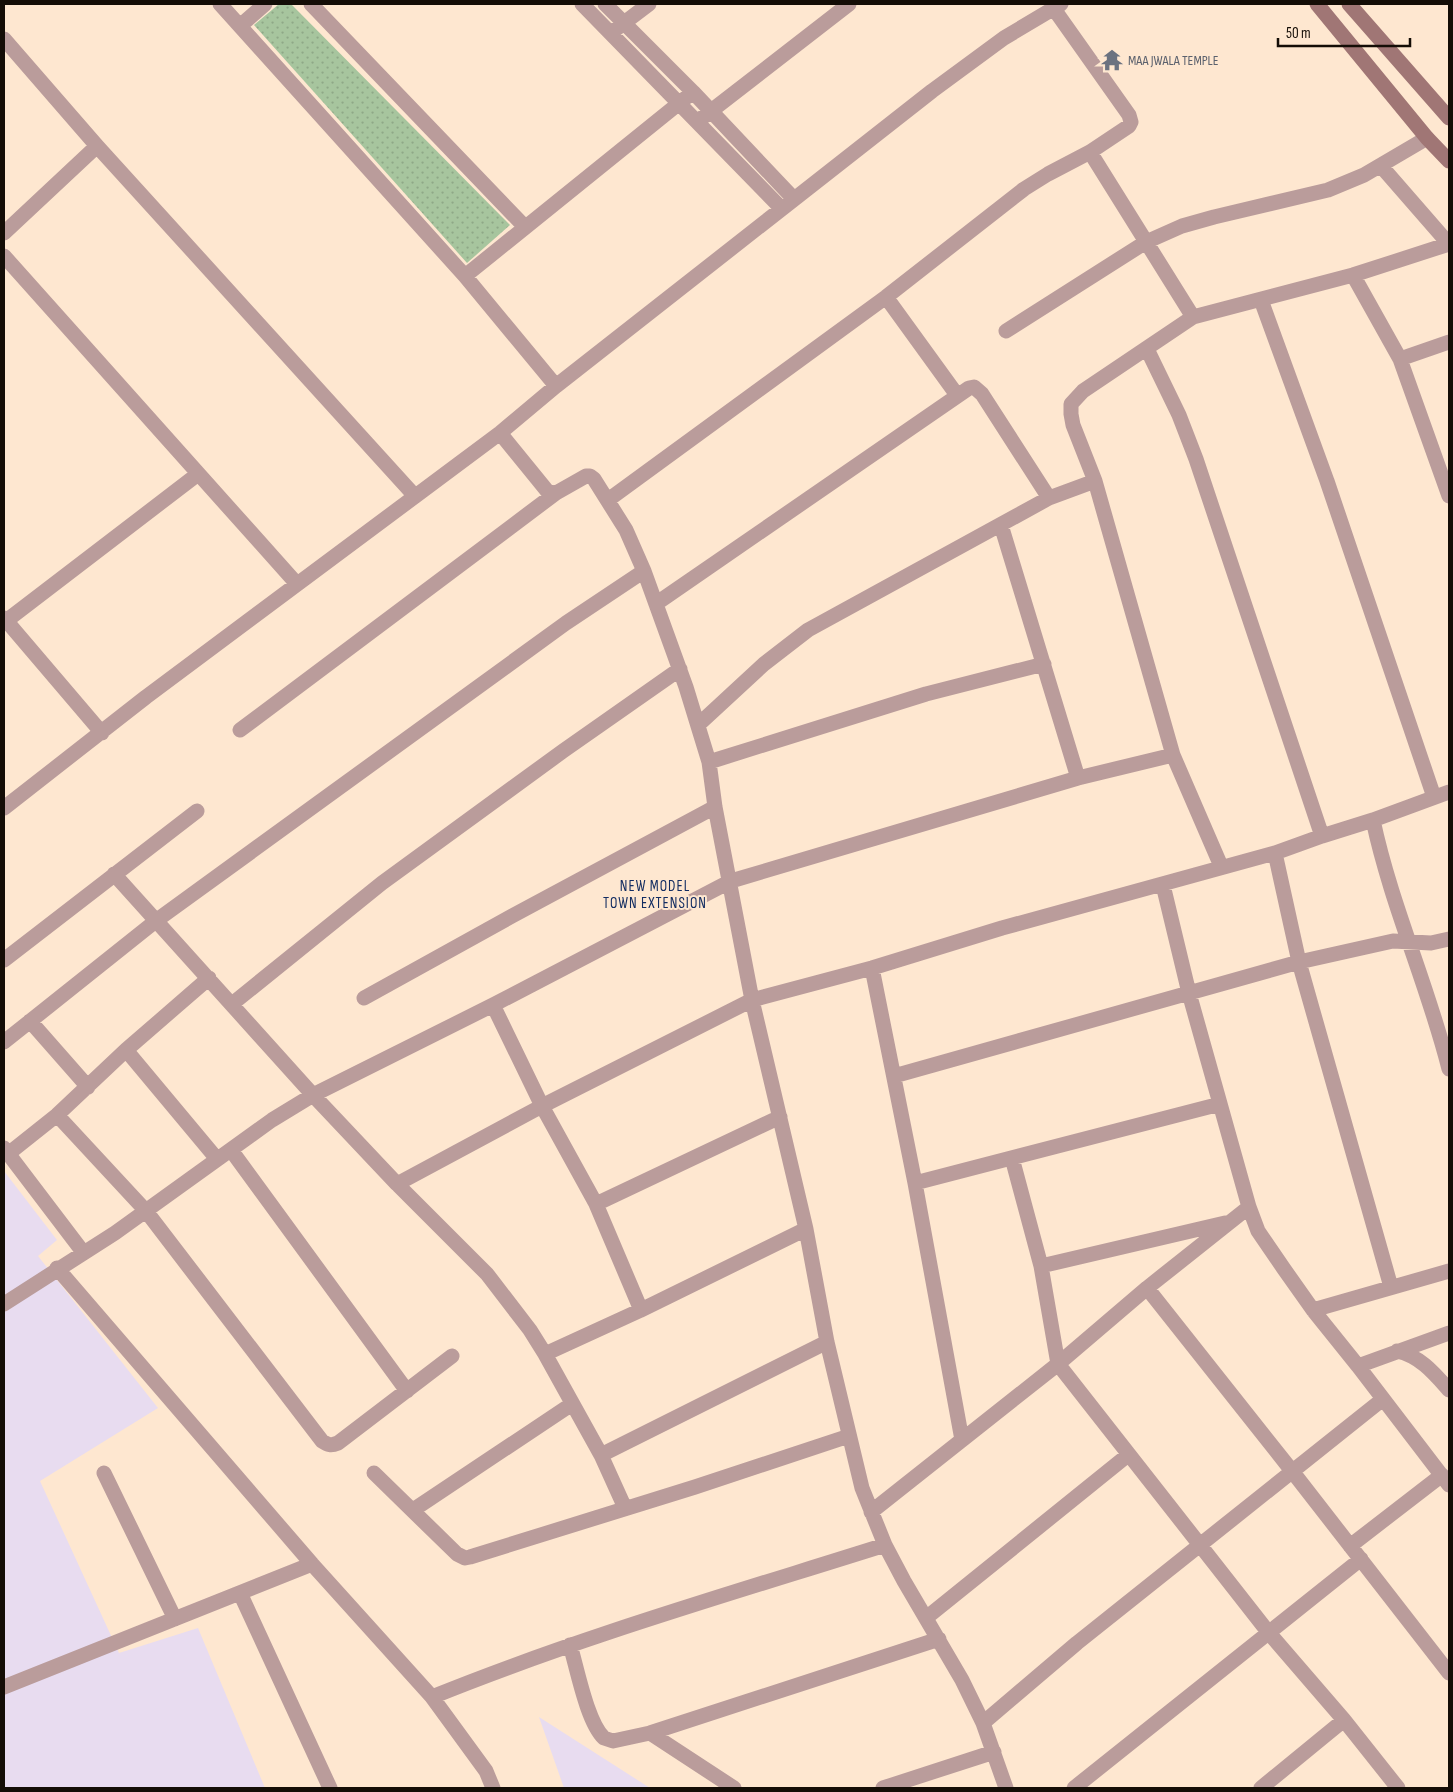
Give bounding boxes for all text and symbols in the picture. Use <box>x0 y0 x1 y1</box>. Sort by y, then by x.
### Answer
scale bar <box>1278 15 1410 47</box>
text: 50 m <box>1286 24 1311 43</box>
temple icon: MAA JWALA TEMPLE <box>1099 47 1125 73</box>
place label: MAA JWALA TEMPLE <box>1128 52 1219 69</box>
district label: NEW MODEL TOWN EXTENSION <box>603 877 707 913</box>

